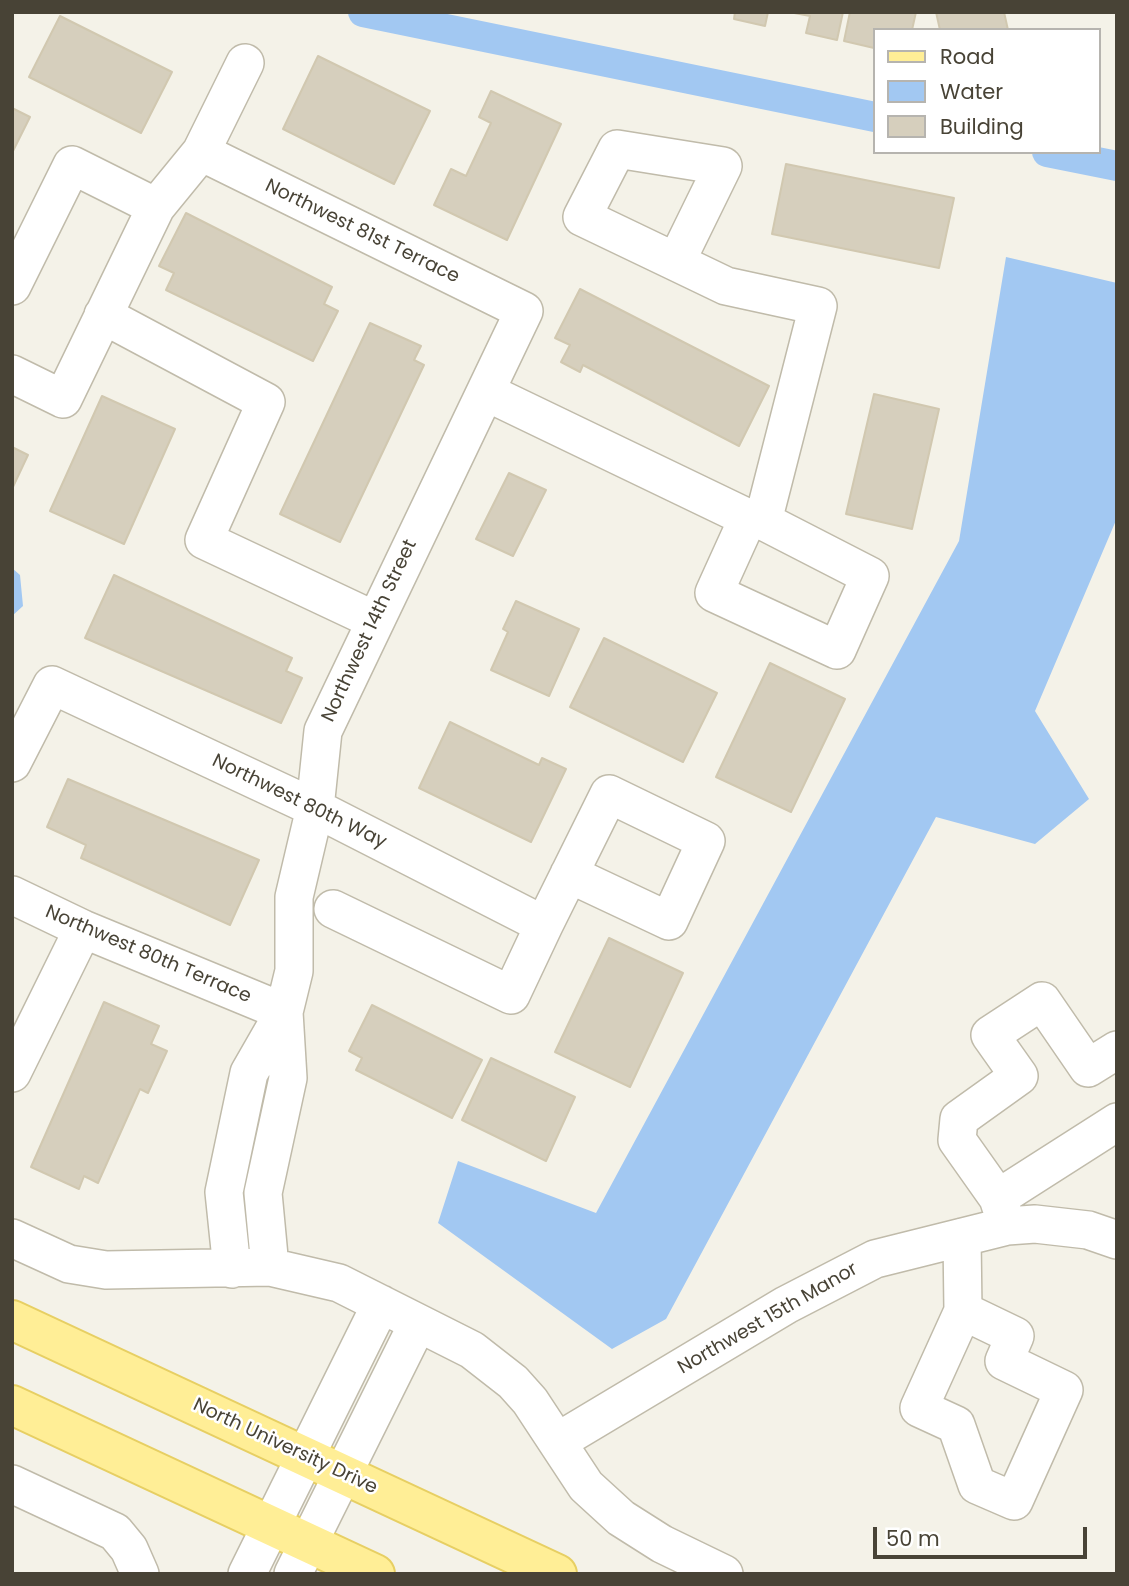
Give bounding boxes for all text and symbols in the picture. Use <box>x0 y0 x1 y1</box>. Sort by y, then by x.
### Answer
legend <box>874 28 1101 154</box>
text: Road <box>940 42 995 71</box>
text: Water <box>940 77 1003 106</box>
text: Building <box>940 112 1024 141</box>
street label: Northwest 81st Terrace <box>261 175 463 289</box>
street label: Northwest 14th Street <box>318 536 422 726</box>
street label: Northwest 80th Way <box>208 750 390 854</box>
street label: Northwest 80th Terrace <box>42 901 254 1009</box>
street label: Northwest 15th Manor <box>674 1258 862 1380</box>
street label: North University Drive <box>189 1394 381 1500</box>
scale bar <box>877 1512 1090 1556</box>
text: 50 m <box>886 1524 940 1553</box>

